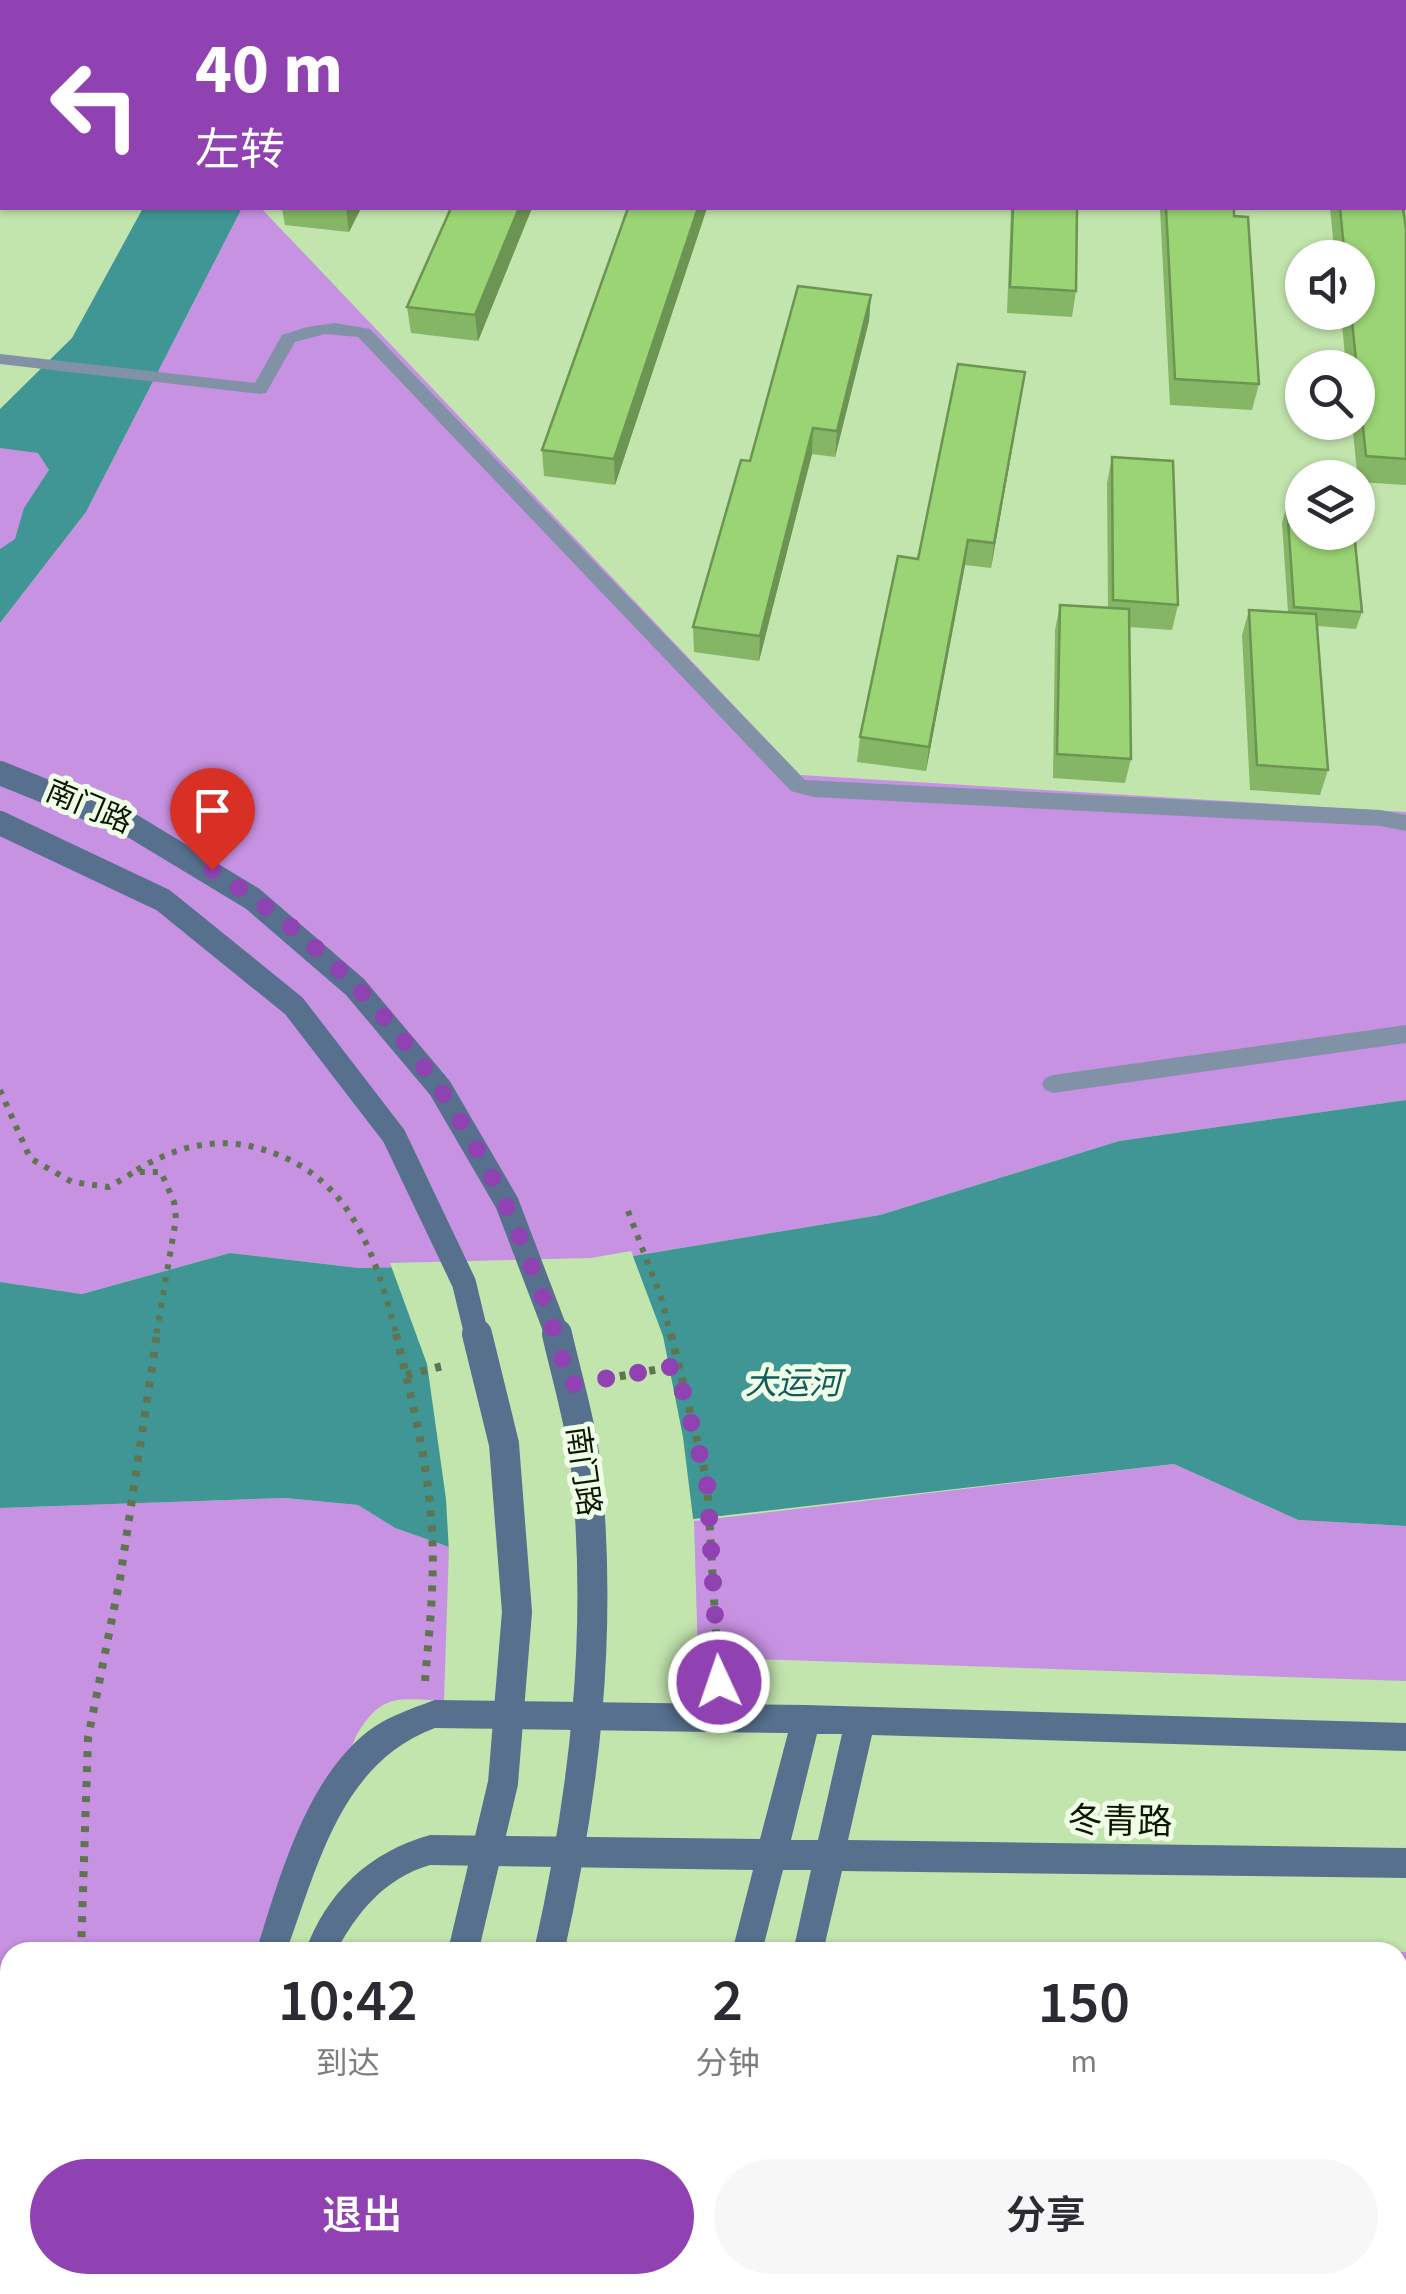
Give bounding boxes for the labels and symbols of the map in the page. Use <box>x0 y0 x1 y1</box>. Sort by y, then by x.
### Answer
pin <box>170 768 255 871</box>
street label: 南门路 <box>39 770 139 844</box>
water label: 大运河 <box>745 1361 847 1407</box>
street label: 南门路 <box>555 1423 611 1519</box>
position arrow <box>667 1630 771 1734</box>
street label: 冬青路 <box>1067 1796 1173 1848</box>

